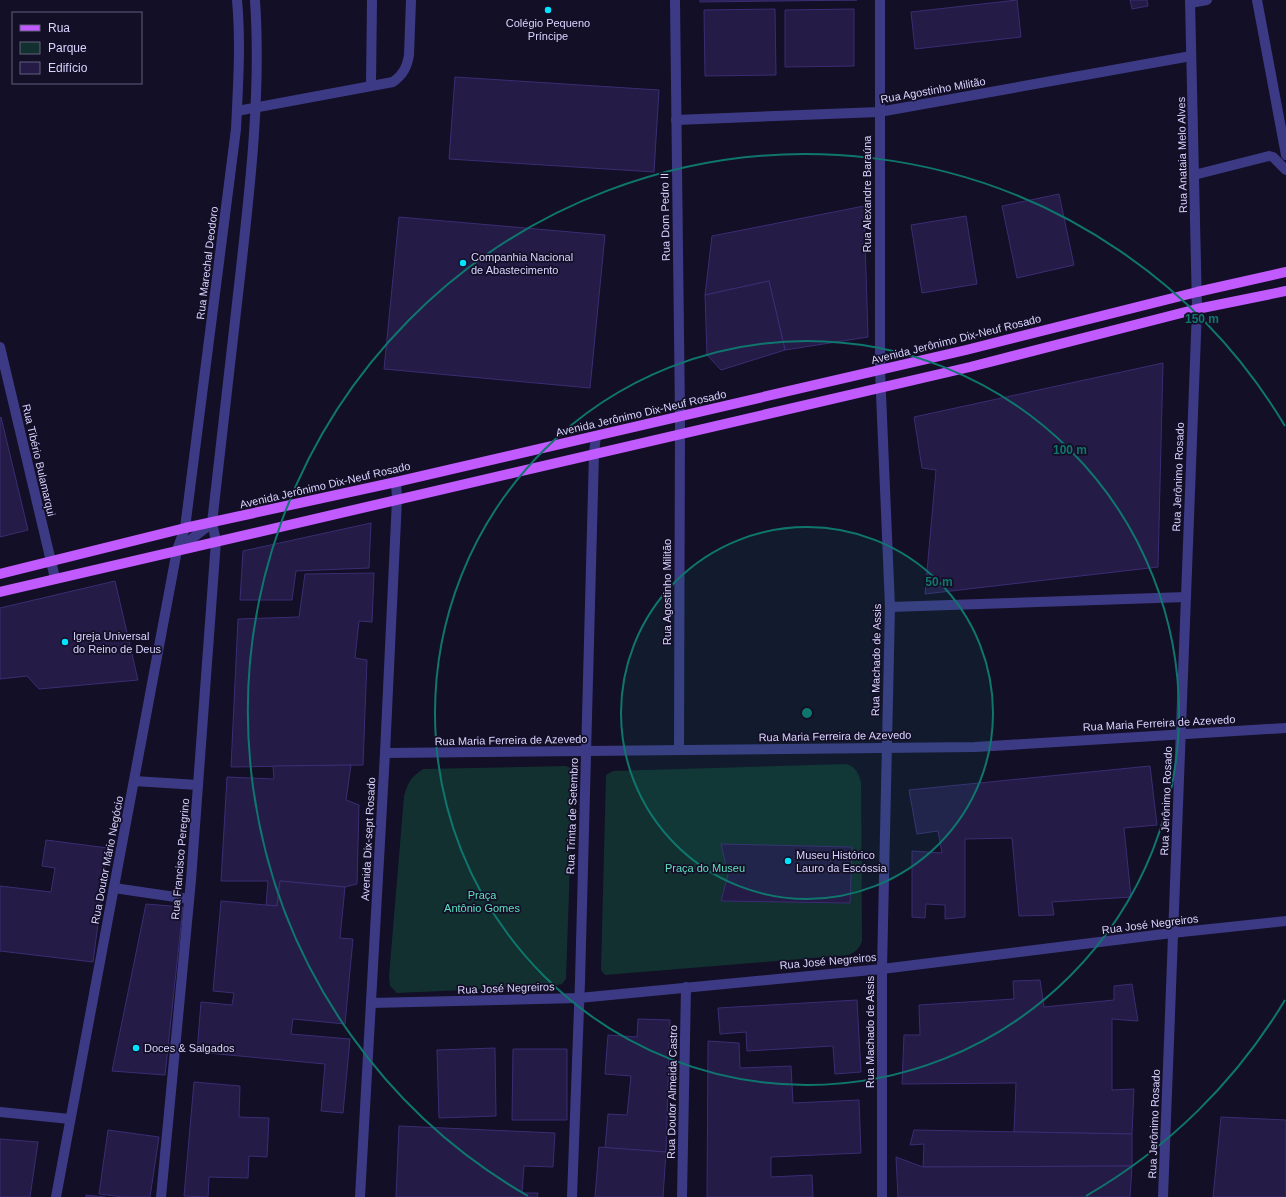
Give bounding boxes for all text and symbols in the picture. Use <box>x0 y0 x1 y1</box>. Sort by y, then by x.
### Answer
marker: Colégio Pequeno Príncipe <box>543 5 553 15</box>
legend <box>12 12 142 84</box>
place label: Colégio Pequeno Príncipe <box>506 17 590 42</box>
text: Rua <box>48 21 70 35</box>
text: Parque <box>48 41 87 55</box>
text: Edifício <box>48 61 88 75</box>
street label: Rua Agostinho Militão <box>880 75 986 105</box>
street label: Rua Anataia Melo Alves <box>1175 96 1189 213</box>
street label: Rua Alexandre Baraúna <box>861 135 873 252</box>
street label: Rua Dom Pedro II <box>658 173 672 261</box>
street label: Rua Marechal Deodoro <box>194 206 220 320</box>
place label: Companhia Nacional de Abastecimento <box>471 251 573 276</box>
marker: Companhia Nacional de Abastecimento <box>458 258 468 268</box>
street label: Avenida Jerônimo Dix-Neuf Rosado <box>870 312 1042 366</box>
text: 150 m <box>1185 312 1219 326</box>
street label: Avenida Jerônimo Dix-Neuf Rosado <box>555 388 727 438</box>
street label: Rua Tibério Bulamarqui <box>20 403 58 517</box>
street label: Rua Jerônimo Rosado <box>1170 422 1186 532</box>
text: 100 m <box>1053 443 1087 457</box>
street label: Avenida Jerônimo Dix-Neuf Rosado <box>239 460 411 510</box>
street label: Rua Agostinho Militão <box>661 539 673 645</box>
text: 50 m <box>925 575 953 589</box>
street label: Rua Machado de Assis <box>869 603 883 716</box>
place label: Igreja Universal do Reino de Deus <box>73 630 162 655</box>
marker: Igreja Universal do Reino de Deus <box>60 637 70 647</box>
centre of rings <box>800 706 814 720</box>
street label: Rua Maria Ferreira de Azevedo <box>1082 713 1236 733</box>
street label: Rua Maria Ferreira de Azevedo <box>758 729 912 743</box>
street label: Rua Maria Ferreira de Azevedo <box>434 733 588 747</box>
street label: Rua Jerônimo Rosado <box>1158 746 1174 856</box>
street label: Rua Trinta de Setembro <box>564 757 580 875</box>
street label: Avenida Dix-sept Rosado <box>359 777 377 901</box>
street label: Rua Doutor Mário Negócio <box>89 795 125 925</box>
street label: Rua Francisco Peregrino <box>169 798 191 920</box>
place label: Museu Histórico Lauro da Escóssia <box>796 849 887 874</box>
marker: Museu Histórico Lauro da Escóssia <box>783 856 793 866</box>
park label: Praça do Museu <box>665 862 745 874</box>
park label: Praça Antônio Gomes <box>444 889 520 914</box>
street label: Rua José Negreiros <box>1101 912 1199 936</box>
street label: Rua José Negreiros <box>779 951 877 971</box>
street label: Rua Machado de Assis <box>864 975 876 1088</box>
street label: Rua José Negreiros <box>457 980 555 996</box>
street label: Rua Doutor Almeida Castro <box>665 1025 679 1159</box>
place label: Doces & Salgados <box>144 1042 235 1054</box>
marker: Doces & Salgados <box>131 1043 141 1053</box>
street label: Rua Jerônimo Rosado <box>1146 1069 1162 1179</box>

